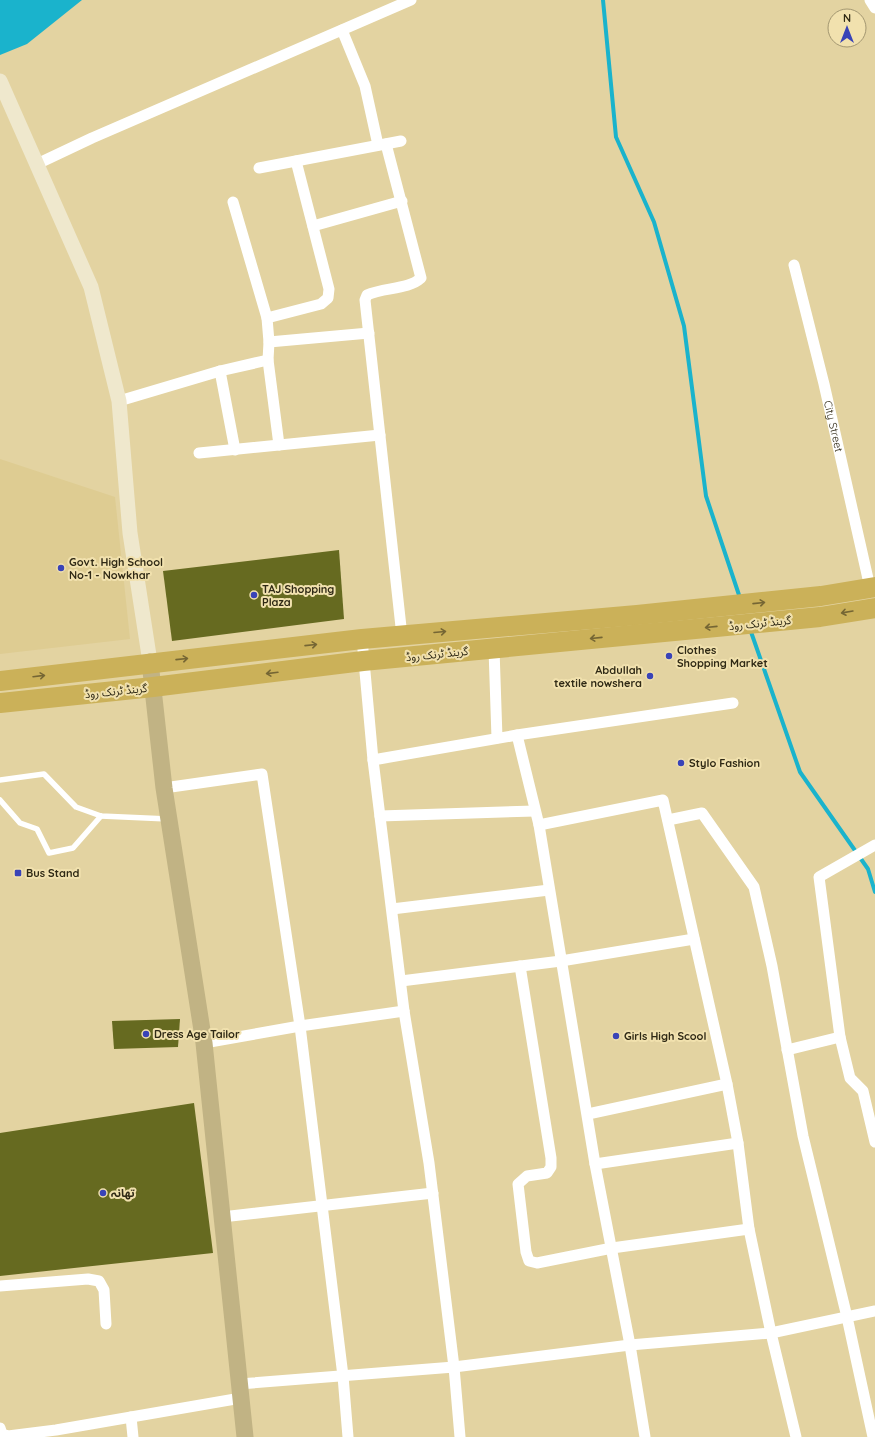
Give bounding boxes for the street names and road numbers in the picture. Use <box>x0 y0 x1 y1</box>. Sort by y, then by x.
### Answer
street label: City Street <box>821 399 846 454</box>
street label: گرینڈ ٹرنک روڈ <box>728 613 792 633</box>
street label: گرینڈ ٹرنک روڈ <box>405 644 469 664</box>
street label: گرینڈ ٹرنک روڈ <box>84 681 148 701</box>

